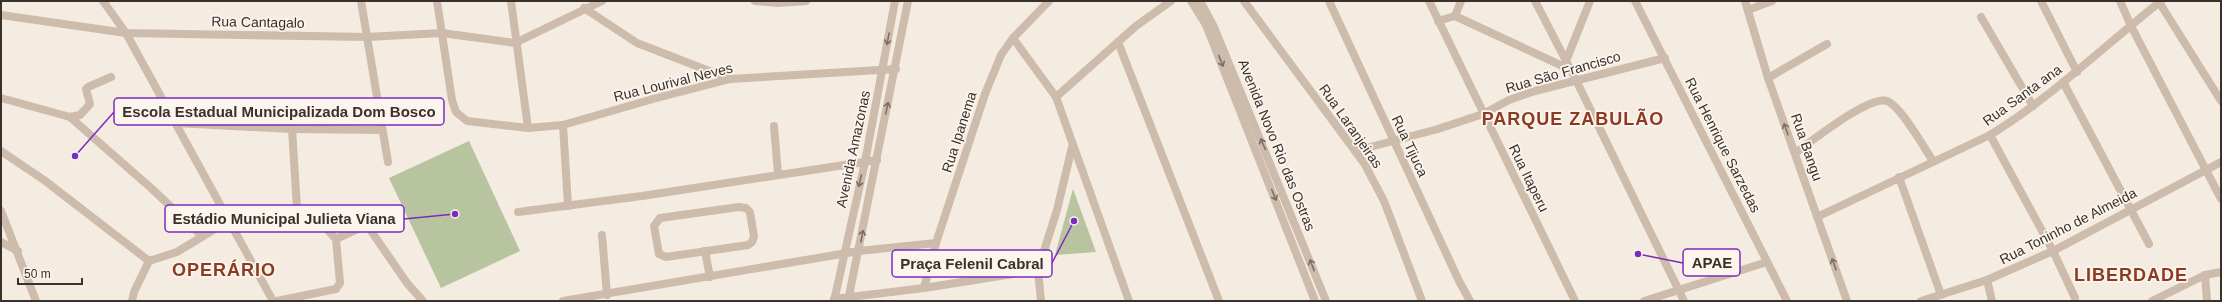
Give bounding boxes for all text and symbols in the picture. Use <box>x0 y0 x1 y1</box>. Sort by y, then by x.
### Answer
street label: Rua Cantagalo <box>211 13 305 31</box>
one-way arrow <box>884 32 892 45</box>
street label: Rua São Francisco <box>1504 48 1623 96</box>
one-way arrow <box>1217 55 1225 67</box>
street label: Avenida Novo Rio das Ostras <box>1235 57 1319 233</box>
street label: Rua Lourival Neves <box>612 59 734 105</box>
street label: Rua Santa ana <box>1980 61 2065 129</box>
street label: Rua Henrique Sarzedas <box>1682 75 1764 215</box>
street label: Rua Laranjeiras <box>1316 81 1386 171</box>
street label: Avenida Amazonas <box>833 89 873 209</box>
street label: Rua Ipanema <box>938 89 980 174</box>
callout: Escola Estadual Municipalizada Dom Bosco <box>114 98 444 125</box>
one-way arrow <box>884 102 892 115</box>
text: Escola Estadual Municipalizada Dom Bosco <box>122 103 436 120</box>
district label: PARQUE ZABULÃO <box>1482 108 1664 129</box>
street label: Rua Bangu <box>1788 111 1826 183</box>
street label: Rua Tijuca <box>1389 113 1431 180</box>
one-way arrow <box>1782 122 1789 135</box>
one-way arrow <box>1259 139 1266 151</box>
street label: Rua Itaperu <box>1506 142 1552 214</box>
one-way arrow <box>856 174 864 187</box>
street label: Rua Toninho de Almeida <box>1997 184 2139 268</box>
one-way arrow <box>1271 188 1279 200</box>
callout: Estádio Municipal Julieta Viana <box>165 205 404 232</box>
text: Estádio Municipal Julieta Viana <box>172 210 396 227</box>
one-way arrow <box>858 229 866 242</box>
callout: APAE <box>1683 249 1740 276</box>
callout: Praça Felenil Cabral <box>892 250 1052 277</box>
text: APAE <box>1692 254 1732 271</box>
text: Praça Felenil Cabral <box>900 255 1044 272</box>
one-way arrow <box>1830 258 1837 271</box>
district label: OPERÁRIO <box>172 259 276 280</box>
one-way arrow <box>1307 259 1315 271</box>
scale bar <box>18 260 82 286</box>
district label: LIBERDADE <box>2074 265 2188 285</box>
text: 50 m <box>24 267 51 281</box>

